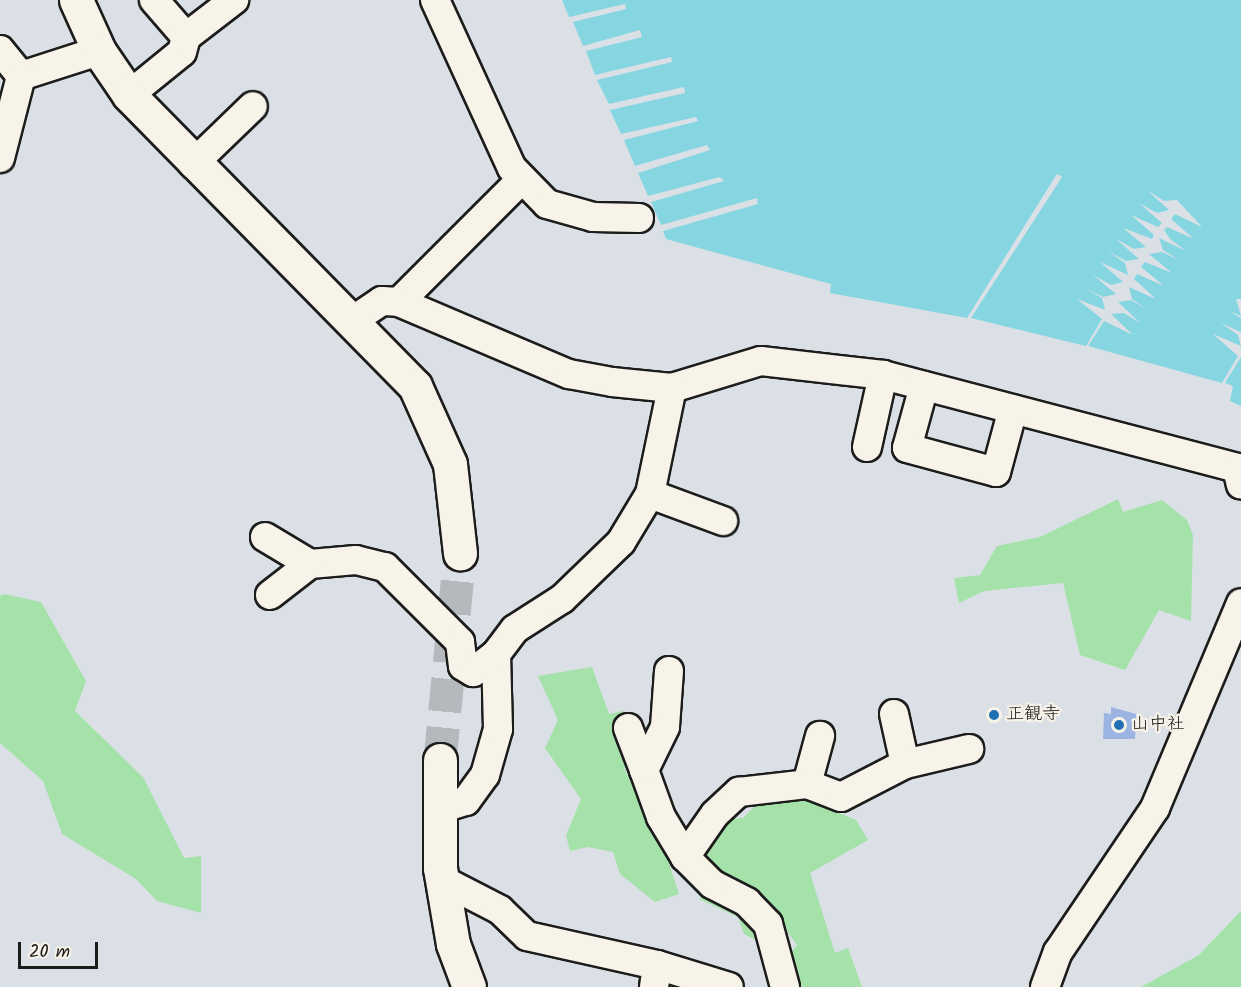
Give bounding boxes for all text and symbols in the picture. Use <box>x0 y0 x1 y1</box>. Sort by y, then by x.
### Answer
place label: 正観寺 <box>1006 704 1060 726</box>
marker: 正観寺 <box>987 708 1001 722</box>
place label: 山中社 <box>1131 714 1185 736</box>
marker: 山中社 <box>1112 718 1126 732</box>
scale bar <box>21 930 100 968</box>
text: 20 m <box>29 938 70 967</box>

